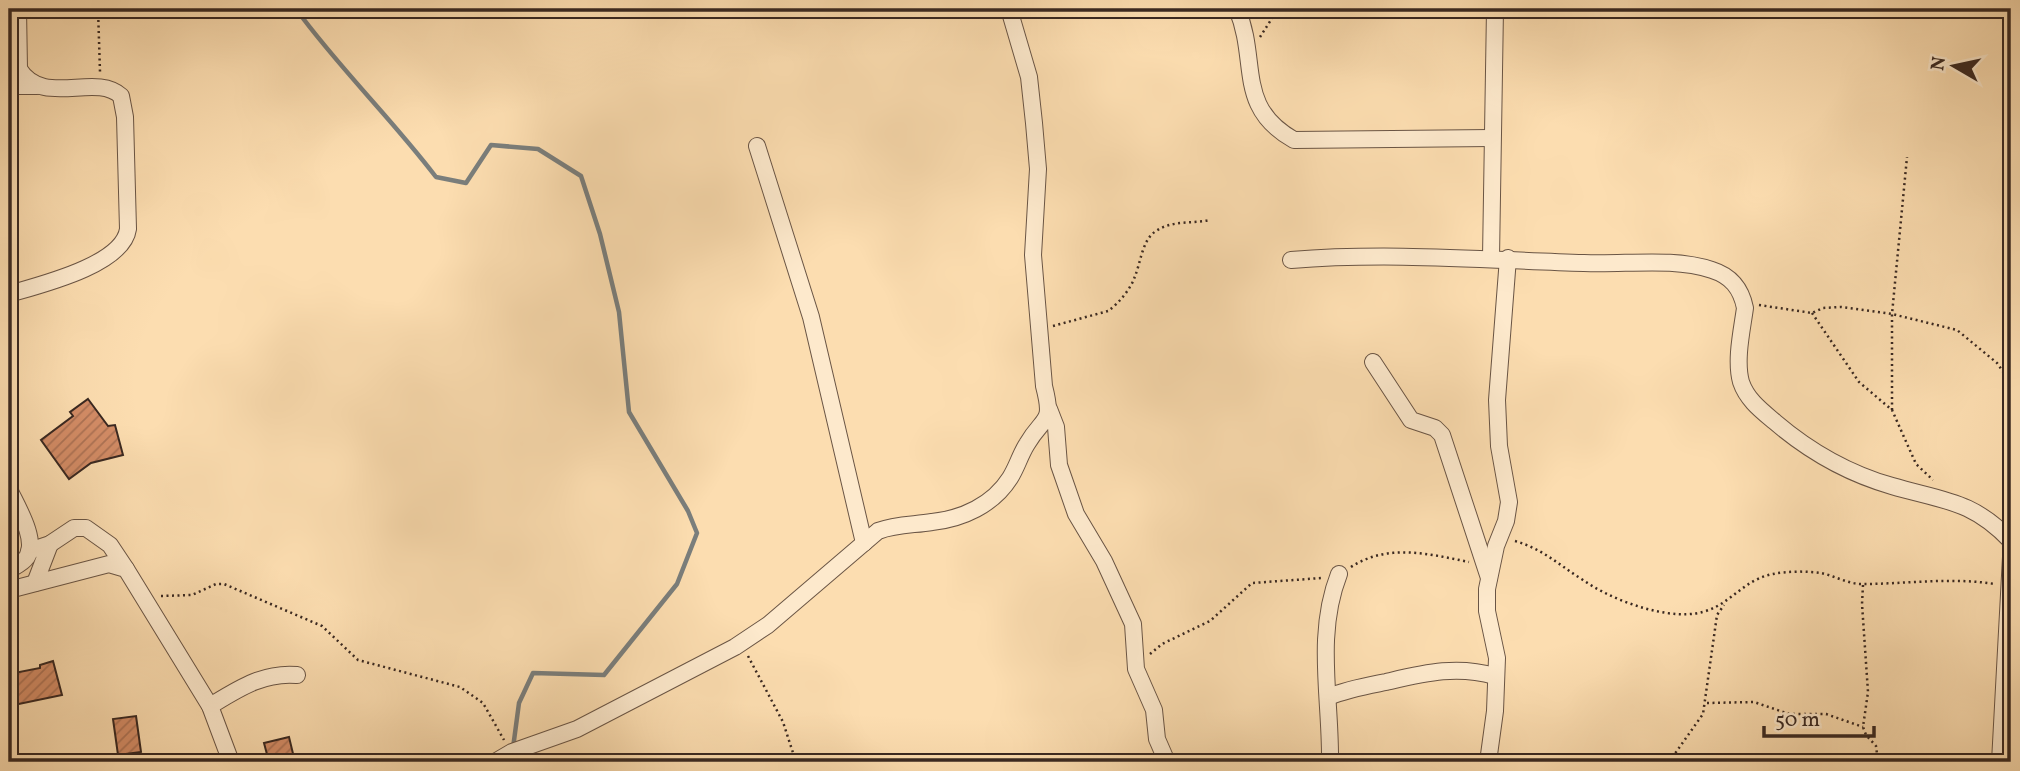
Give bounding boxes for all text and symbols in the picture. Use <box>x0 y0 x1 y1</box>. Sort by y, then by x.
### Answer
north arrow <box>1918 32 1988 102</box>
text: N <box>1925 55 1953 73</box>
scale bar <box>1764 694 1875 738</box>
text: 50 m <box>1775 706 1820 735</box>

